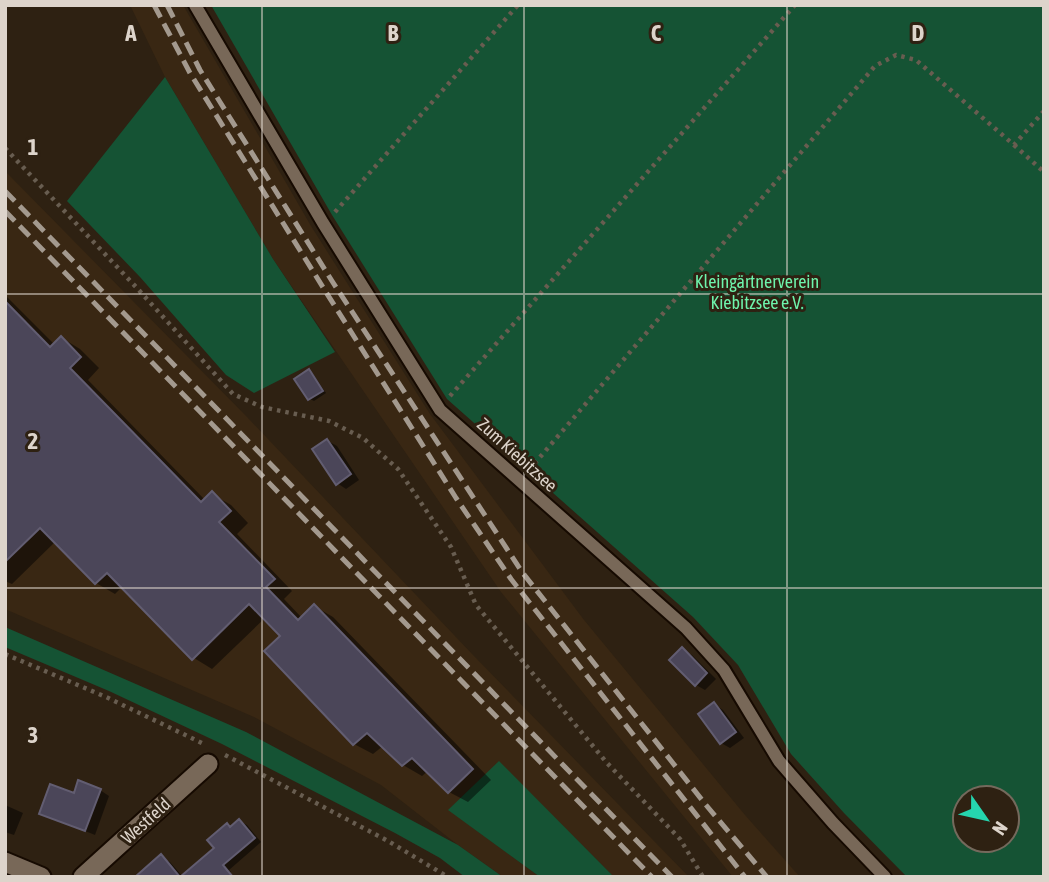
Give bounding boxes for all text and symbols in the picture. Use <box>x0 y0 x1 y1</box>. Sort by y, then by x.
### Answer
text: A <box>124 20 137 46</box>
text: B <box>388 20 399 46</box>
text: C <box>651 20 662 46</box>
text: D <box>912 20 925 46</box>
text: 1 <box>28 134 39 160</box>
park label: Kleingärtnerverein Kiebitzsee e.V. <box>695 271 819 313</box>
street label: Zum Kiebitzsee <box>473 413 562 496</box>
text: 2 <box>28 428 38 454</box>
text: 3 <box>28 722 38 748</box>
north arrow <box>951 784 1021 854</box>
street label: Westfeld <box>117 793 174 848</box>
text: N <box>988 818 1012 839</box>

